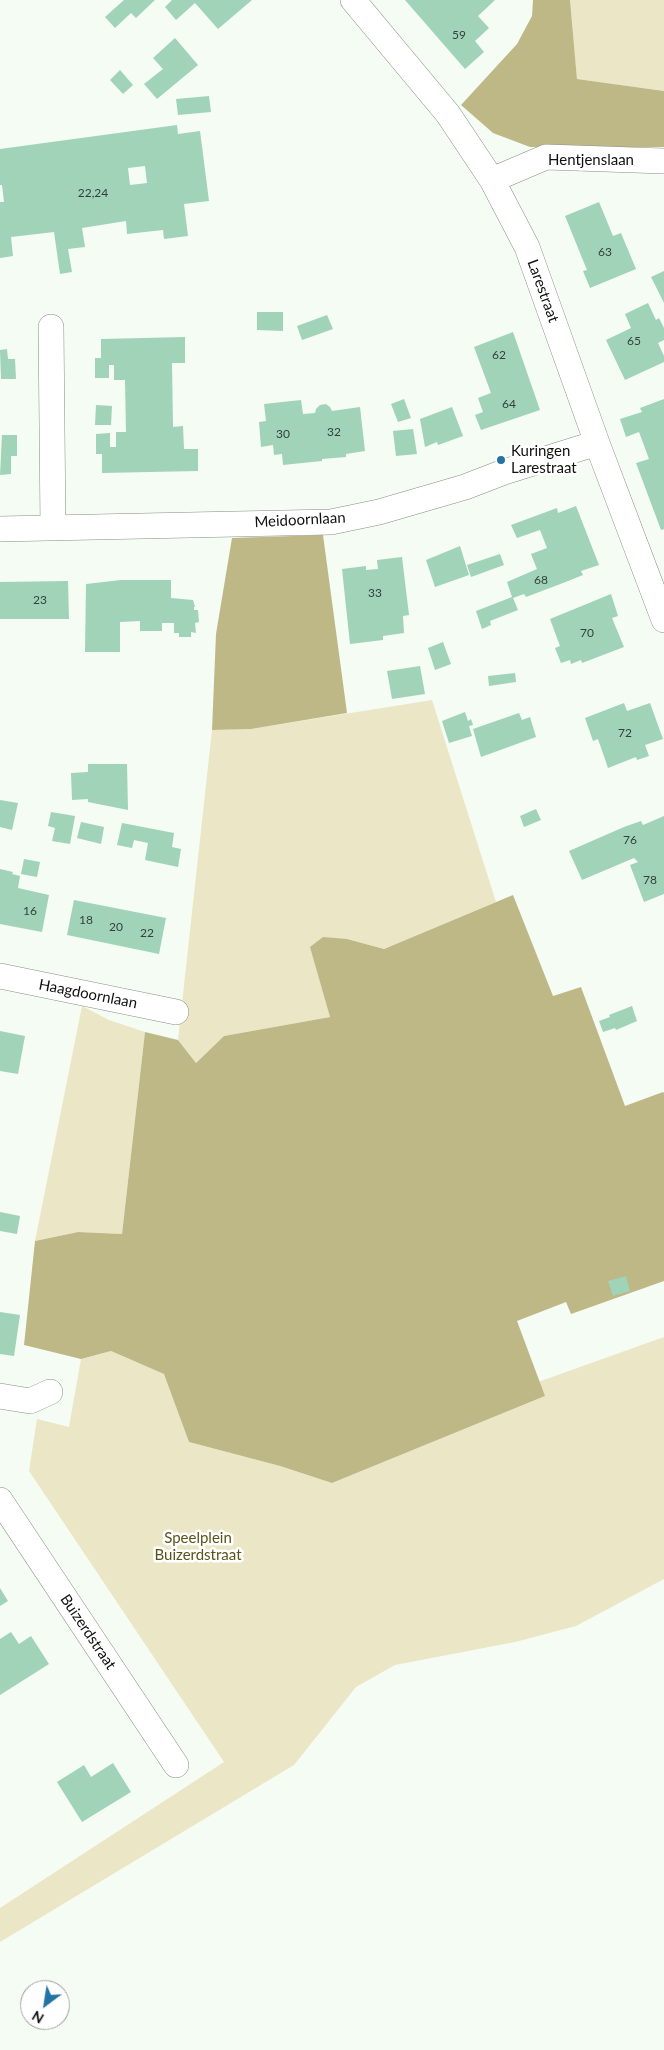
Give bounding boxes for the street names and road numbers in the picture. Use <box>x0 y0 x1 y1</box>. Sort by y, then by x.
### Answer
street label: Hentjenslaan <box>548 151 634 169</box>
street label: Larestraat <box>523 257 563 325</box>
street label: Meidoornlaan <box>254 509 346 531</box>
street label: Haagdoornlaan <box>37 976 139 1012</box>
street label: Buizerdstraat <box>56 1591 120 1673</box>

